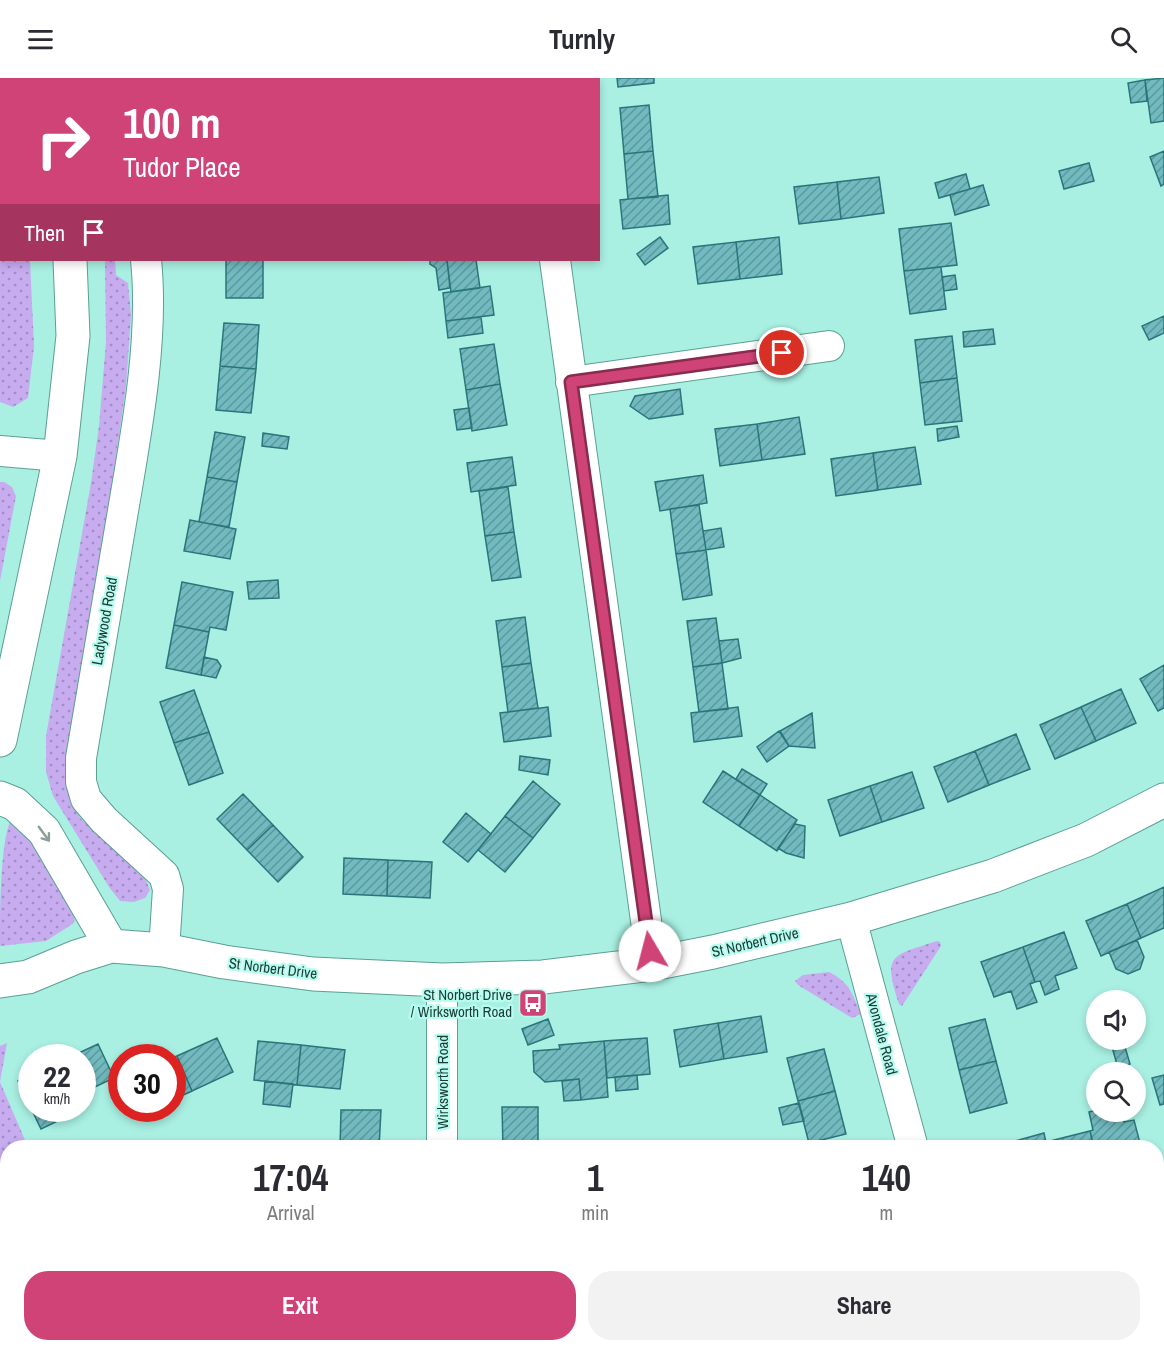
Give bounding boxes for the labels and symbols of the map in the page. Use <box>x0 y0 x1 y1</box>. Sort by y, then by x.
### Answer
pin <box>756 327 807 378</box>
street label: Ladywood Road <box>86 575 122 667</box>
one-way arrow <box>38 826 50 842</box>
position arrow <box>618 919 682 983</box>
street label: St Norbert Drive <box>709 922 801 962</box>
street label: St Norbert Drive <box>228 952 319 984</box>
place label: St Norbert Drive / Wirksworth Road <box>411 984 512 1022</box>
bus stop icon: St Norbert Drive / Wirksworth Road <box>517 987 549 1019</box>
street label: Avondale Road <box>861 990 903 1077</box>
street label: Wirksworth Road <box>432 1035 453 1129</box>
speed limit sign: 30 <box>108 1044 186 1122</box>

